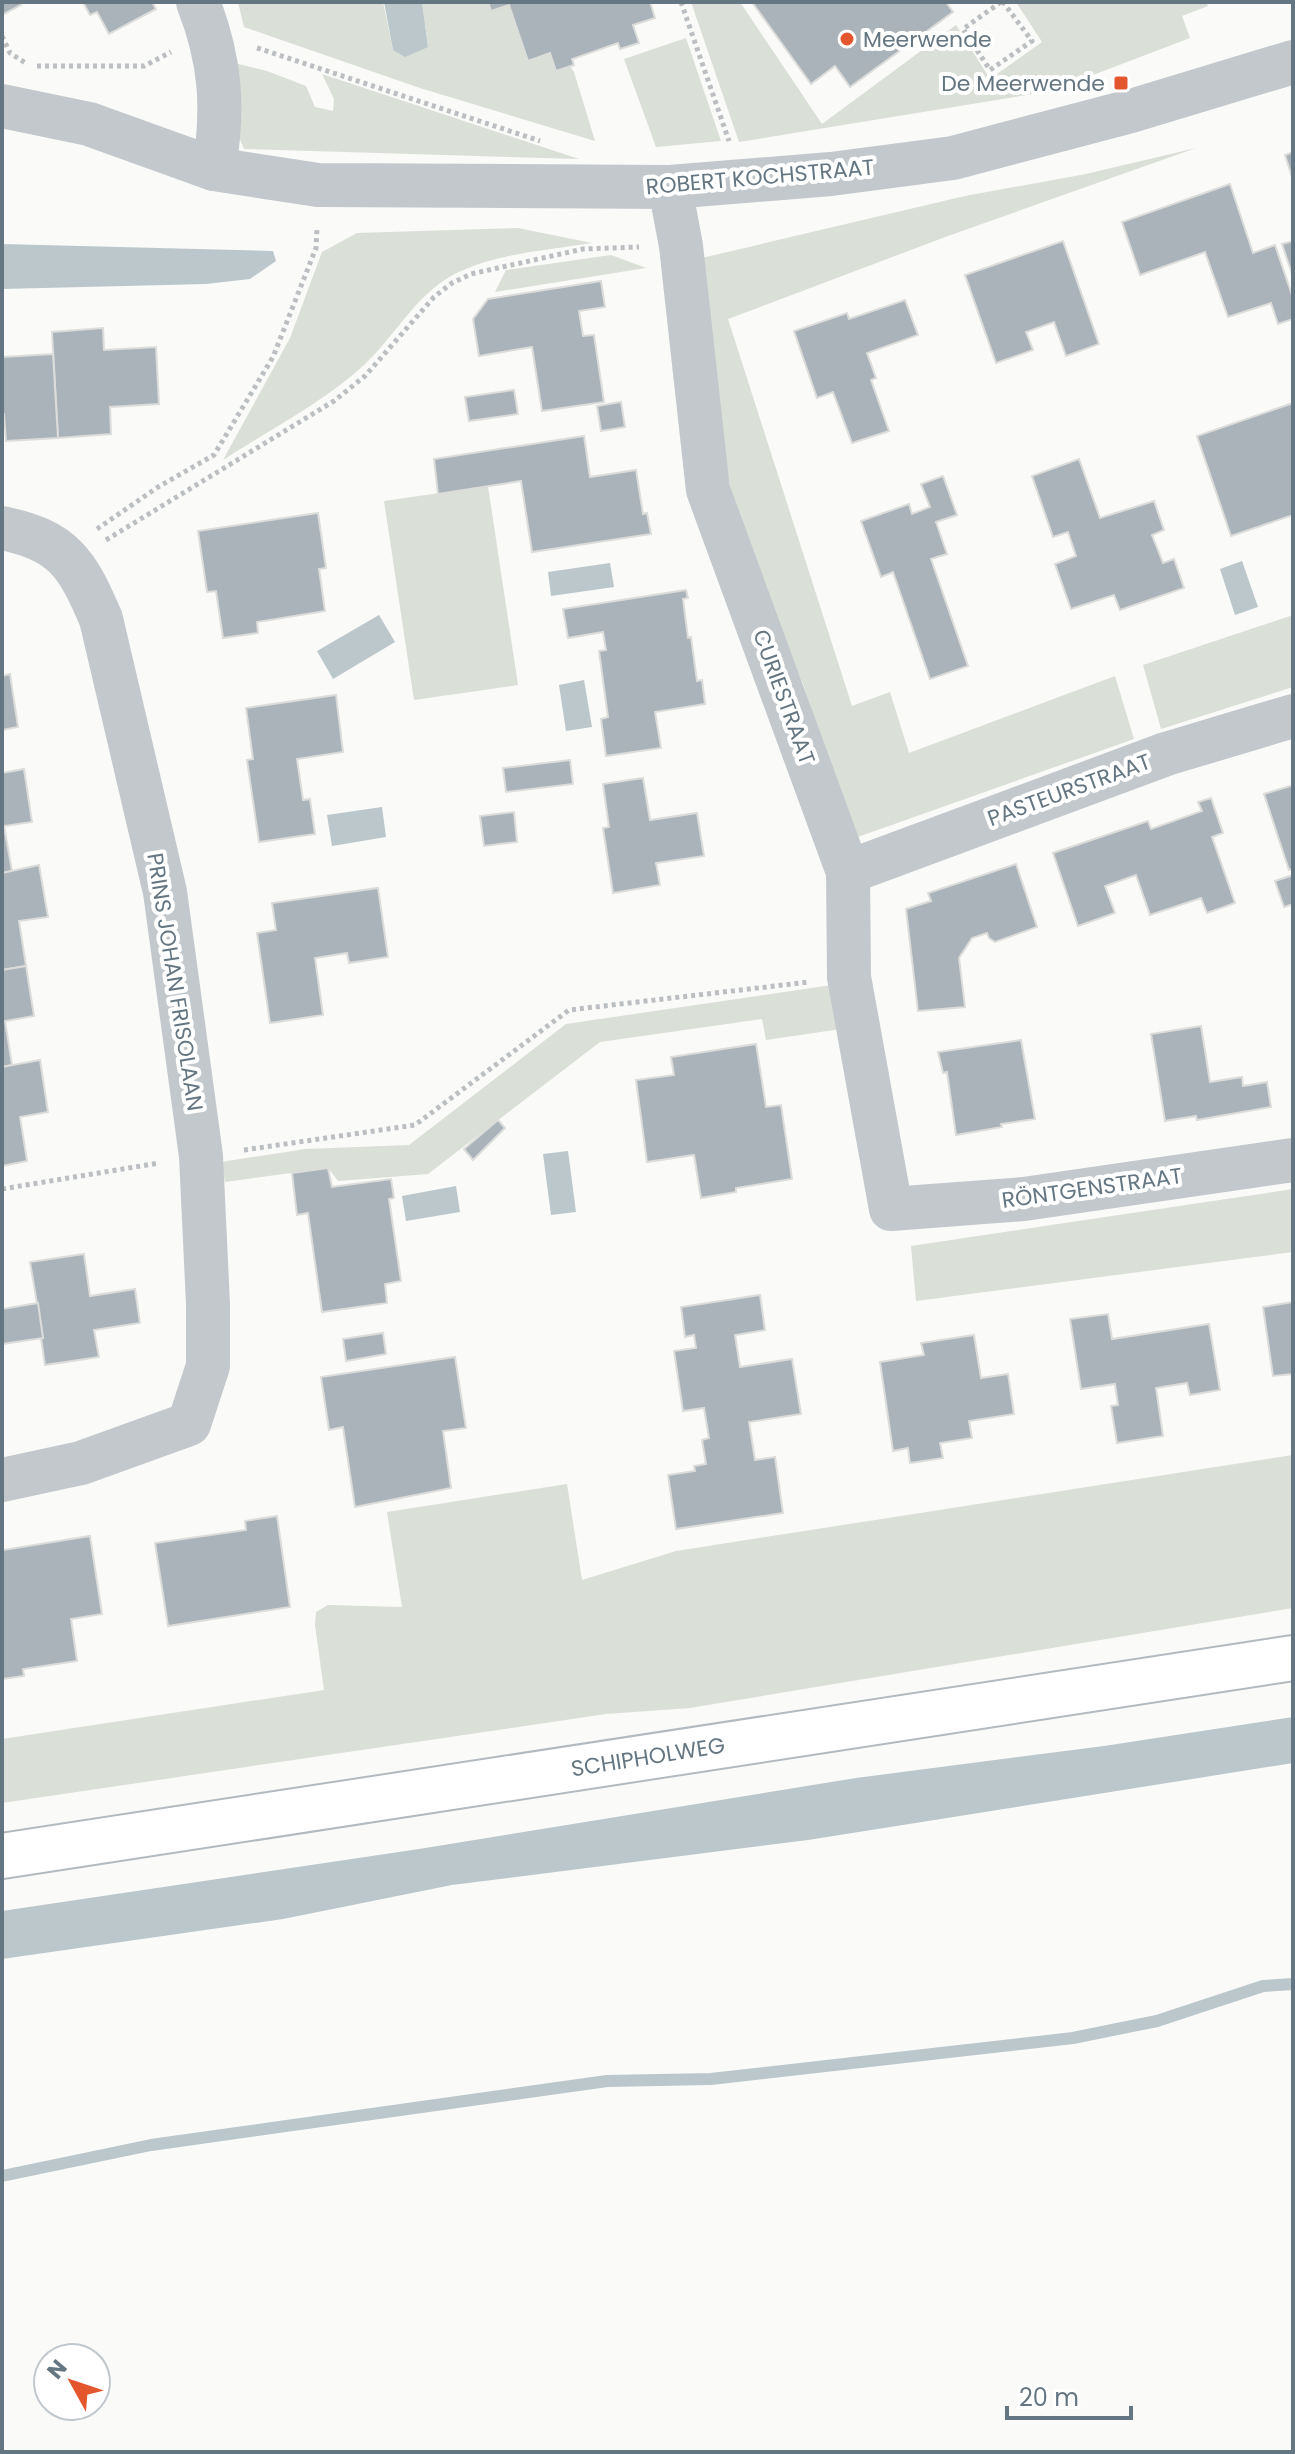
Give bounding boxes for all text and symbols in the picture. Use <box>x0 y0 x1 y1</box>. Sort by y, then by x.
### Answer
place label: Meerwende <box>863 24 992 55</box>
marker: Meerwende <box>838 30 856 48</box>
place label: De Meerwende <box>941 68 1105 99</box>
marker: De Meerwende <box>1112 74 1130 92</box>
street label: ROBERT KOCHSTRAAT <box>645 152 876 202</box>
street label: CURIESTRAAT <box>745 625 823 769</box>
street label: PASTEURSTRAAT <box>983 746 1155 834</box>
street label: PRINS JOHAN FRISOLAAN <box>139 851 211 1113</box>
street label: RÖNTGENSTRAAT <box>1000 1160 1184 1216</box>
street label: SCHIPHOLWEG <box>569 1730 727 1784</box>
north arrow <box>32 2342 112 2422</box>
text: N <box>40 2353 74 2386</box>
scale bar <box>1007 2370 1131 2420</box>
text: 20 m <box>1019 2381 1079 2414</box>

